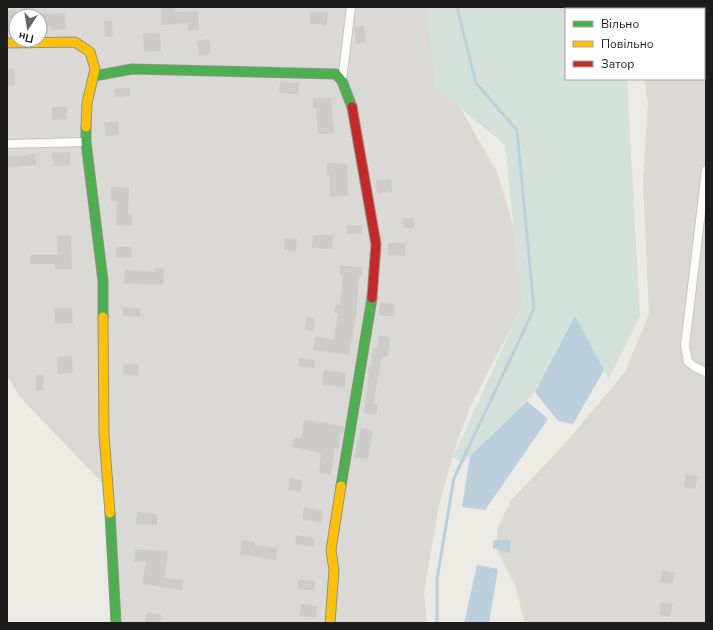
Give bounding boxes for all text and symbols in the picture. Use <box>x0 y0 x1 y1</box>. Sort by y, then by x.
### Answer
north arrow <box>8 8 48 48</box>
legend <box>565 8 705 80</box>
text: Вільно <box>601 16 639 32</box>
text: Пн <box>17 28 35 46</box>
text: Повільно <box>601 36 654 52</box>
text: Затор <box>601 56 634 72</box>

